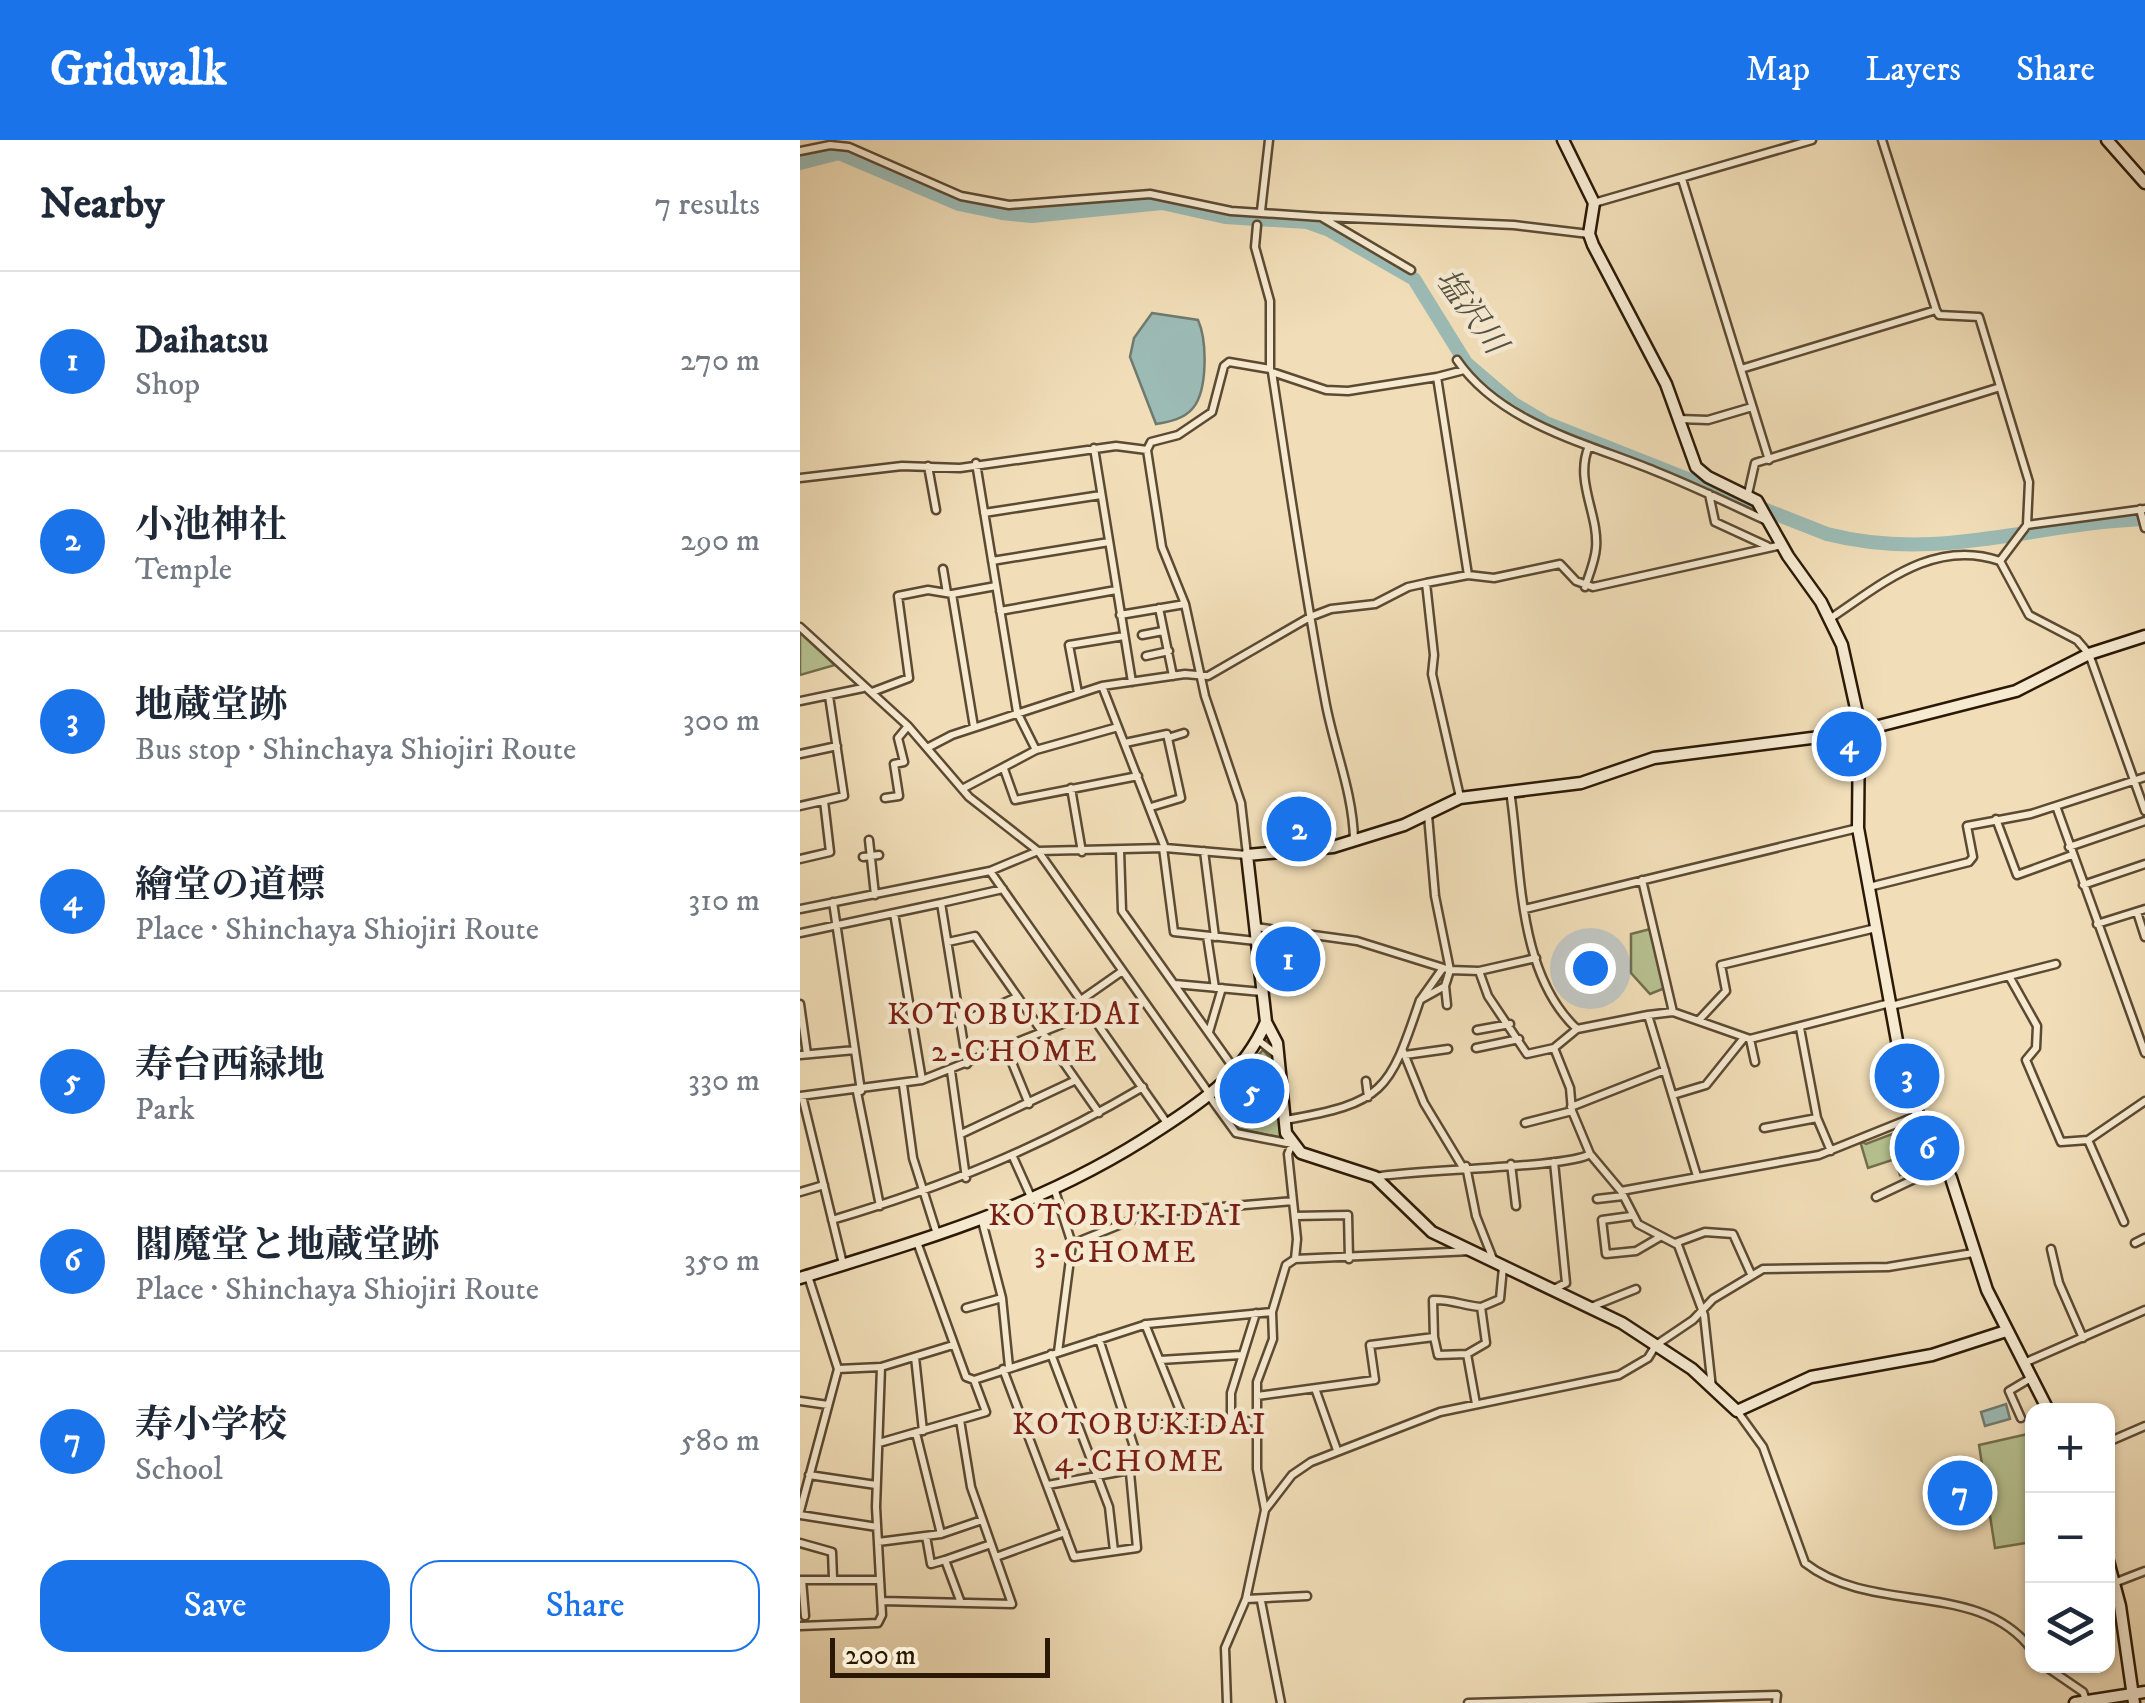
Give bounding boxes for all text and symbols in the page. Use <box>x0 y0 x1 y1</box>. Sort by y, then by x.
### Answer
text: Gridwalk <box>50 40 227 100</box>
text: Map <box>1746 48 1810 92</box>
text: Layers <box>1865 48 1961 92</box>
text: Share <box>2016 48 2095 92</box>
text: Nearby <box>40 179 164 231</box>
text: 7 results <box>655 185 760 225</box>
water label: 塩沢川 <box>1426 261 1516 365</box>
text: Daihatsu <box>135 317 269 365</box>
text: 1 <box>67 341 78 381</box>
text: 270 m <box>680 341 760 381</box>
text: Shop <box>135 365 200 405</box>
text: 小池神社 <box>135 502 287 550</box>
text: 2 <box>65 521 80 561</box>
text: 290 m <box>680 521 760 561</box>
text: Temple <box>135 550 232 590</box>
text: 地蔵堂跡 <box>135 682 287 730</box>
text: 3 <box>67 701 78 741</box>
text: 300 m <box>683 701 760 741</box>
pin: 4 <box>1816 706 1882 782</box>
text: Bus stop · Shinchaya Shiojiri Route <box>135 730 576 770</box>
pin: 2 <box>1266 792 1332 866</box>
text: 繪堂の道標 <box>135 862 325 910</box>
text: 4 <box>63 881 82 921</box>
text: 310 m <box>688 881 760 921</box>
text: Place · Shinchaya Shiojiri Route <box>135 910 539 950</box>
pin: 1 <box>1256 922 1320 996</box>
your location <box>1565 943 1616 994</box>
district label: KOTOBUKIDAI 2-CHOME <box>887 995 1143 1072</box>
pin: 3 <box>1874 1038 1940 1114</box>
text: 寿台西緑地 <box>135 1042 325 1090</box>
pin: 5 <box>1220 1054 1284 1128</box>
text: 5 <box>65 1061 80 1101</box>
text: 330 m <box>688 1061 760 1101</box>
text: Park <box>135 1090 195 1130</box>
pin: 6 <box>1894 1110 1960 1186</box>
district label: KOTOBUKIDAI 3-CHOME <box>988 1196 1244 1273</box>
text: 閻魔堂と地蔵堂跡 <box>135 1222 439 1270</box>
text: 6 <box>64 1241 81 1281</box>
text: 350 m <box>684 1241 760 1281</box>
text: Place · Shinchaya Shiojiri Route <box>135 1270 539 1310</box>
text: 寿小学校 <box>135 1402 287 1450</box>
map controls <box>2025 1403 2115 1673</box>
button: + <box>2025 1403 2115 1493</box>
district label: KOTOBUKIDAI 4-CHOME <box>1012 1405 1268 1482</box>
text: 7 <box>64 1421 81 1461</box>
text: 580 m <box>680 1421 760 1461</box>
text: School <box>135 1450 223 1490</box>
pin: 7 <box>1928 1456 1992 1530</box>
button: − <box>2025 1493 2115 1583</box>
button: Save <box>40 1560 390 1652</box>
button: Share <box>410 1560 760 1652</box>
button: layers <box>2025 1583 2115 1673</box>
scale bar <box>830 1633 1050 1678</box>
text: 200 m <box>845 1638 916 1673</box>

